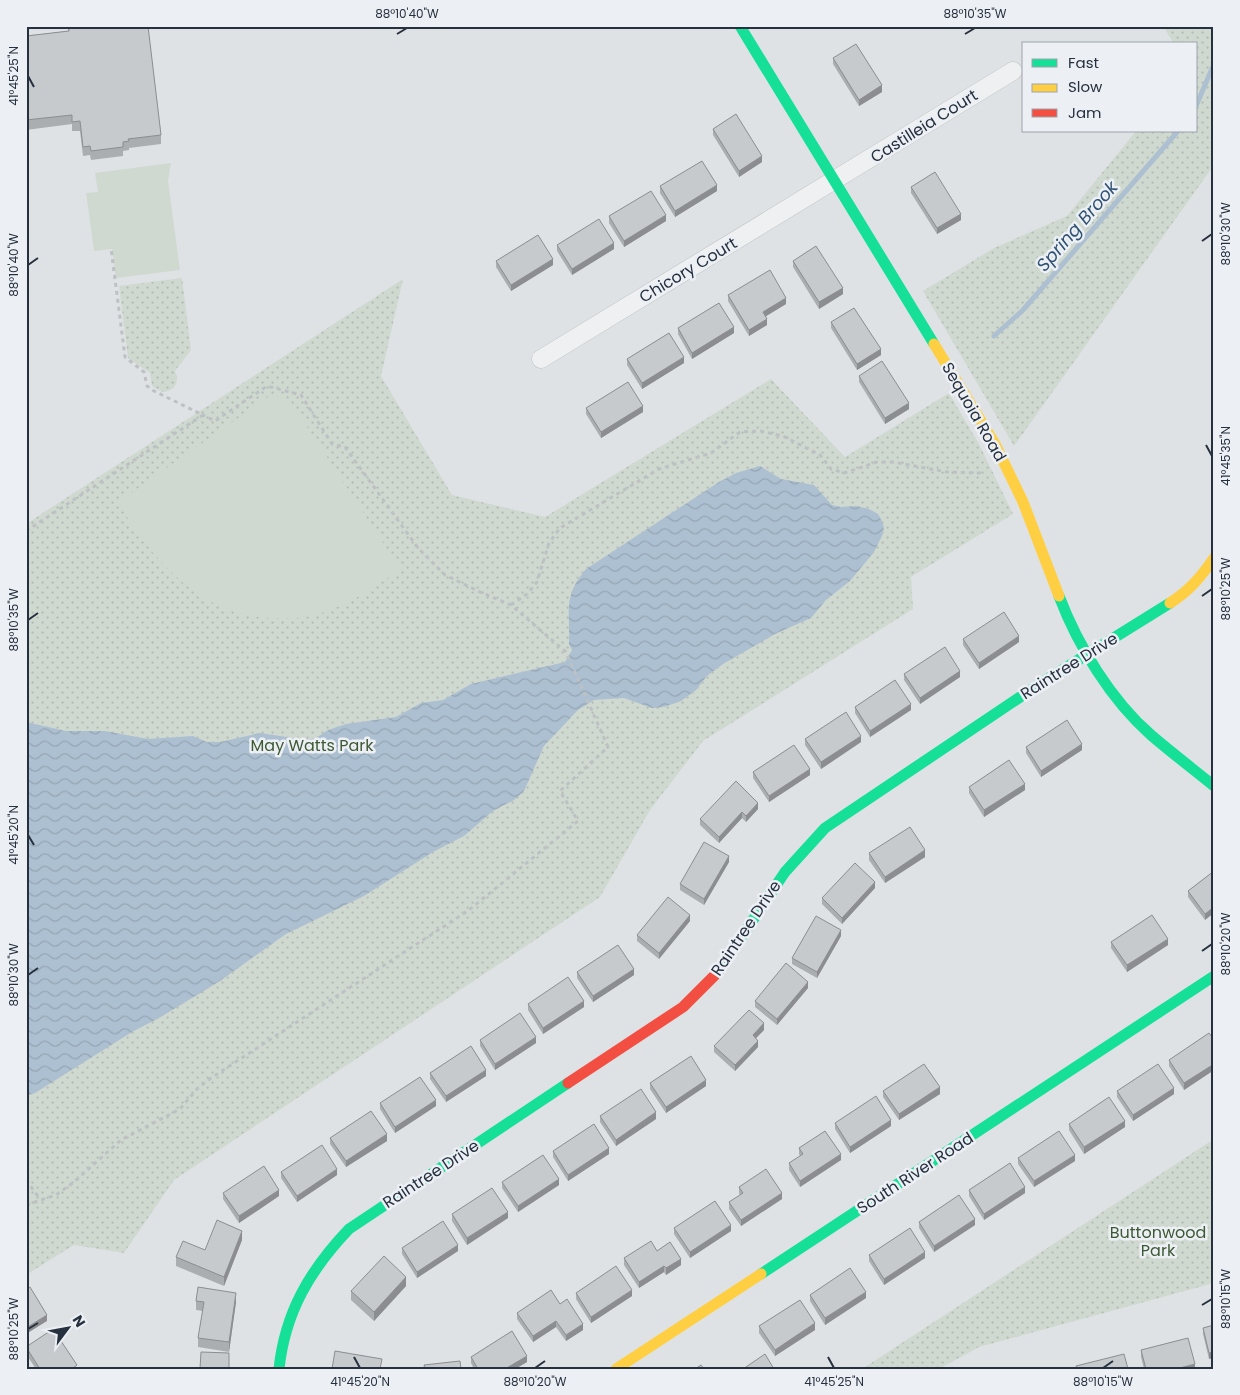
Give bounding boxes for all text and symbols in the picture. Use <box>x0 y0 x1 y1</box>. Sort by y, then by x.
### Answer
text: 88°10'40"W <box>375 5 439 22</box>
text: 88°10'35"W <box>943 5 1007 22</box>
legend <box>1022 42 1198 132</box>
text: 41°45'25"N <box>5 46 22 106</box>
text: Fast <box>1068 52 1099 73</box>
text: Slow <box>1068 76 1103 97</box>
street label: Castilleia Court <box>866 84 982 168</box>
text: Jam <box>1068 102 1102 123</box>
water label: Spring Brook <box>1031 175 1124 277</box>
text: 88°10'30"W <box>1217 202 1234 266</box>
street label: Chicory Court <box>635 232 741 308</box>
text: 88°10'40"W <box>5 233 22 297</box>
street label: Sequoia Road <box>936 358 1012 466</box>
text: 41°45'35"N <box>1217 426 1234 486</box>
text: 88°10'25"W <box>1217 557 1234 621</box>
text: 88°10'35"W <box>5 588 22 652</box>
street label: Raintree Drive <box>1016 627 1122 705</box>
park label: May Watts Park <box>251 734 374 757</box>
text: 41°45'20"N <box>5 805 22 865</box>
street label: Raintree Drive <box>706 876 787 980</box>
text: 88°10'20"W <box>1217 912 1234 976</box>
text: 88°10'30"W <box>5 943 22 1007</box>
street label: South River Road <box>852 1127 978 1219</box>
street label: Raintree Drive <box>378 1134 484 1214</box>
park label: Buttonwood Park <box>1110 1221 1206 1262</box>
text: 88°10'15"W <box>1217 1269 1234 1329</box>
text: 88°10'25"W <box>5 1297 22 1361</box>
north arrow <box>42 1302 92 1352</box>
text: N <box>68 1311 90 1331</box>
text: 41°45'20"N <box>330 1373 390 1390</box>
text: 88°10'20"W <box>503 1373 567 1390</box>
text: 41°45'25"N <box>804 1373 864 1390</box>
text: 88°10'15"W <box>1073 1373 1133 1390</box>

